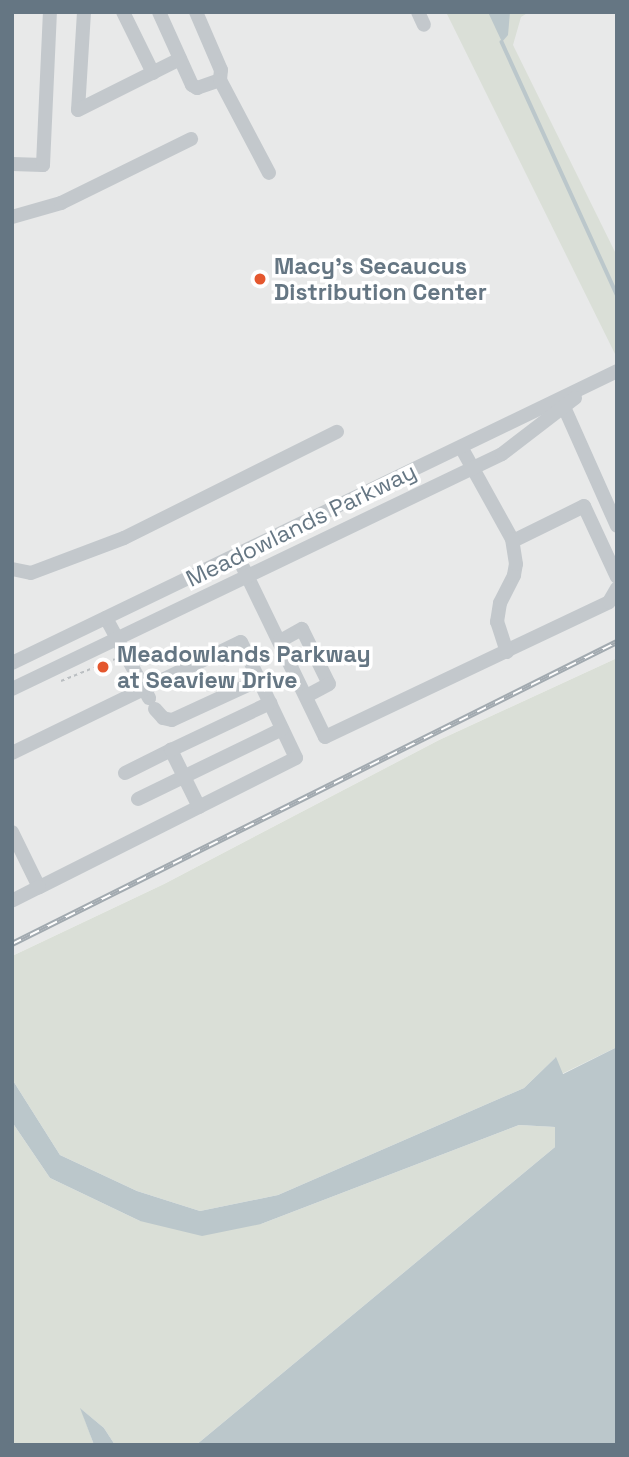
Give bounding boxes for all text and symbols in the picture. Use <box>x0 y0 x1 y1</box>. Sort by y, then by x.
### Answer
place label: Macy's Secaucus Distribution Center <box>274 252 487 306</box>
marker: Macy's Secaucus Distribution Center <box>252 271 268 287</box>
street label: Meadowlands Parkway <box>181 457 421 593</box>
place label: Meadowlands Parkway at Seaview Drive <box>117 640 371 694</box>
marker: Meadowlands Parkway at Seaview Drive <box>95 659 111 675</box>

